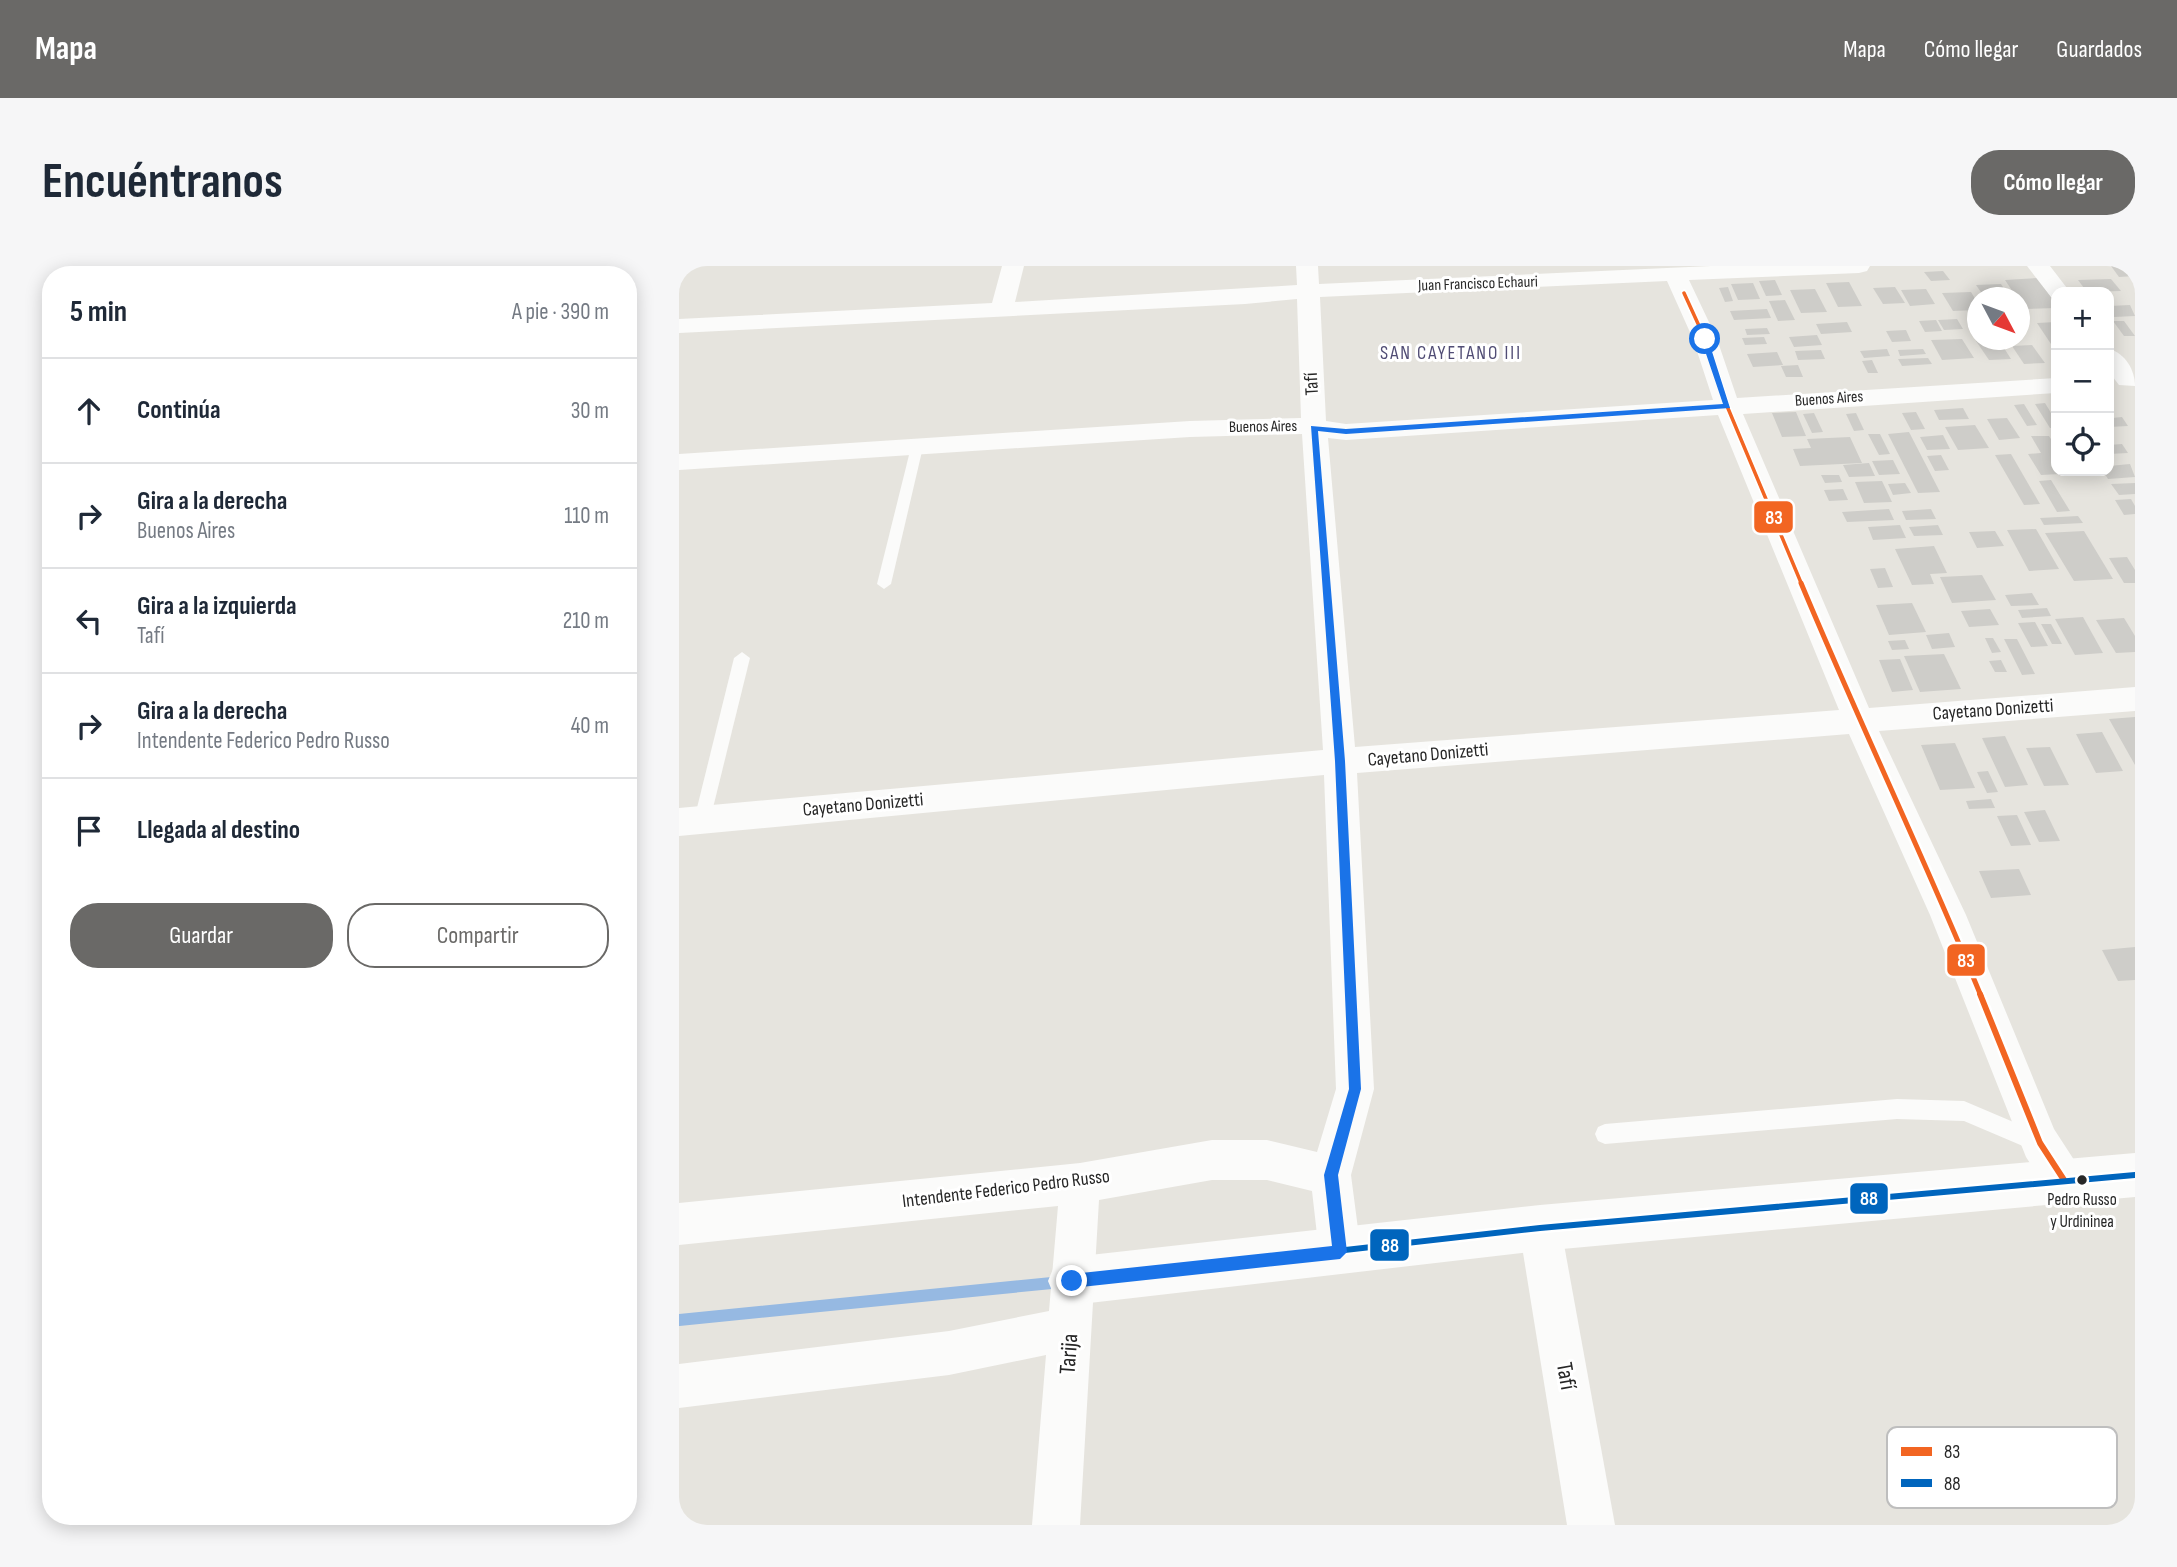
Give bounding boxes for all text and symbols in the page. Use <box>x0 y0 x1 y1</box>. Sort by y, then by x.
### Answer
text: Mapa <box>35 29 97 69</box>
text: Mapa <box>1843 35 1886 64</box>
text: Cómo llegar <box>1924 35 2018 64</box>
text: Guardados <box>2056 35 2142 64</box>
button: Cómo llegar <box>1971 150 2135 215</box>
text: Encuéntranos <box>42 153 283 212</box>
street label: Juan Francisco Echauri <box>1417 272 1538 296</box>
north arrow <box>1967 287 2030 350</box>
map controls <box>2051 287 2114 476</box>
button: + <box>2051 287 2114 350</box>
text: 5 min <box>70 294 127 330</box>
text: A pie · 390 m <box>512 298 609 326</box>
route start <box>1689 323 1720 354</box>
district label: SAN CAYETANO III <box>1380 342 1522 365</box>
button: − <box>2051 350 2114 413</box>
street label: Tafí <box>1300 372 1324 396</box>
street label: Buenos Aires <box>1794 387 1864 411</box>
icon: ahead <box>70 392 108 430</box>
text: Continúa <box>137 395 221 426</box>
text: 30 m <box>571 397 609 425</box>
button: locate <box>2051 413 2114 476</box>
street label: Buenos Aires <box>1229 417 1298 437</box>
text: Gira a la derecha <box>137 486 287 517</box>
icon: right <box>70 497 108 535</box>
line badge: 83 <box>1753 500 1794 534</box>
text: 110 m <box>564 502 609 530</box>
text: 83 <box>1765 507 1783 530</box>
text: Buenos Aires <box>137 517 235 545</box>
text: Gira a la izquierda <box>137 591 297 622</box>
icon: left <box>70 602 108 640</box>
text: 210 m <box>563 607 609 635</box>
text: Tafí <box>137 622 165 650</box>
street label: Cayetano Donizetti <box>1932 694 2054 726</box>
text: Gira a la derecha <box>137 696 287 727</box>
icon: right <box>70 707 108 745</box>
text: 40 m <box>571 712 609 740</box>
text: Intendente Federico Pedro Russo <box>137 727 390 755</box>
street label: Cayetano Donizetti <box>1367 738 1489 772</box>
street label: Cayetano Donizetti <box>802 788 924 822</box>
icon: arrive <box>70 812 108 850</box>
text: Llegada al destino <box>137 815 300 846</box>
button: Guardar <box>70 903 333 968</box>
button: Compartir <box>347 903 609 968</box>
line badge: 83 <box>1946 943 1986 977</box>
text: 83 <box>1957 950 1975 973</box>
street label: Intendente Federico Pedro Russo <box>901 1165 1111 1213</box>
marker: Pedro Russo y Urdininea <box>2075 1173 2089 1187</box>
line badge: 88 <box>1849 1182 1889 1215</box>
text: 88 <box>1860 1188 1878 1211</box>
place label: Pedro Russo y Urdininea <box>2047 1190 2117 1232</box>
line badge: 88 <box>1369 1228 1410 1262</box>
text: 88 <box>1381 1235 1399 1258</box>
route end <box>1056 1265 1087 1296</box>
street label: Tarija <box>1054 1333 1084 1375</box>
street label: Tafí <box>1550 1360 1582 1393</box>
legend <box>1887 1427 2117 1508</box>
text: 83 <box>1944 1441 1960 1464</box>
text: 88 <box>1944 1473 1961 1496</box>

